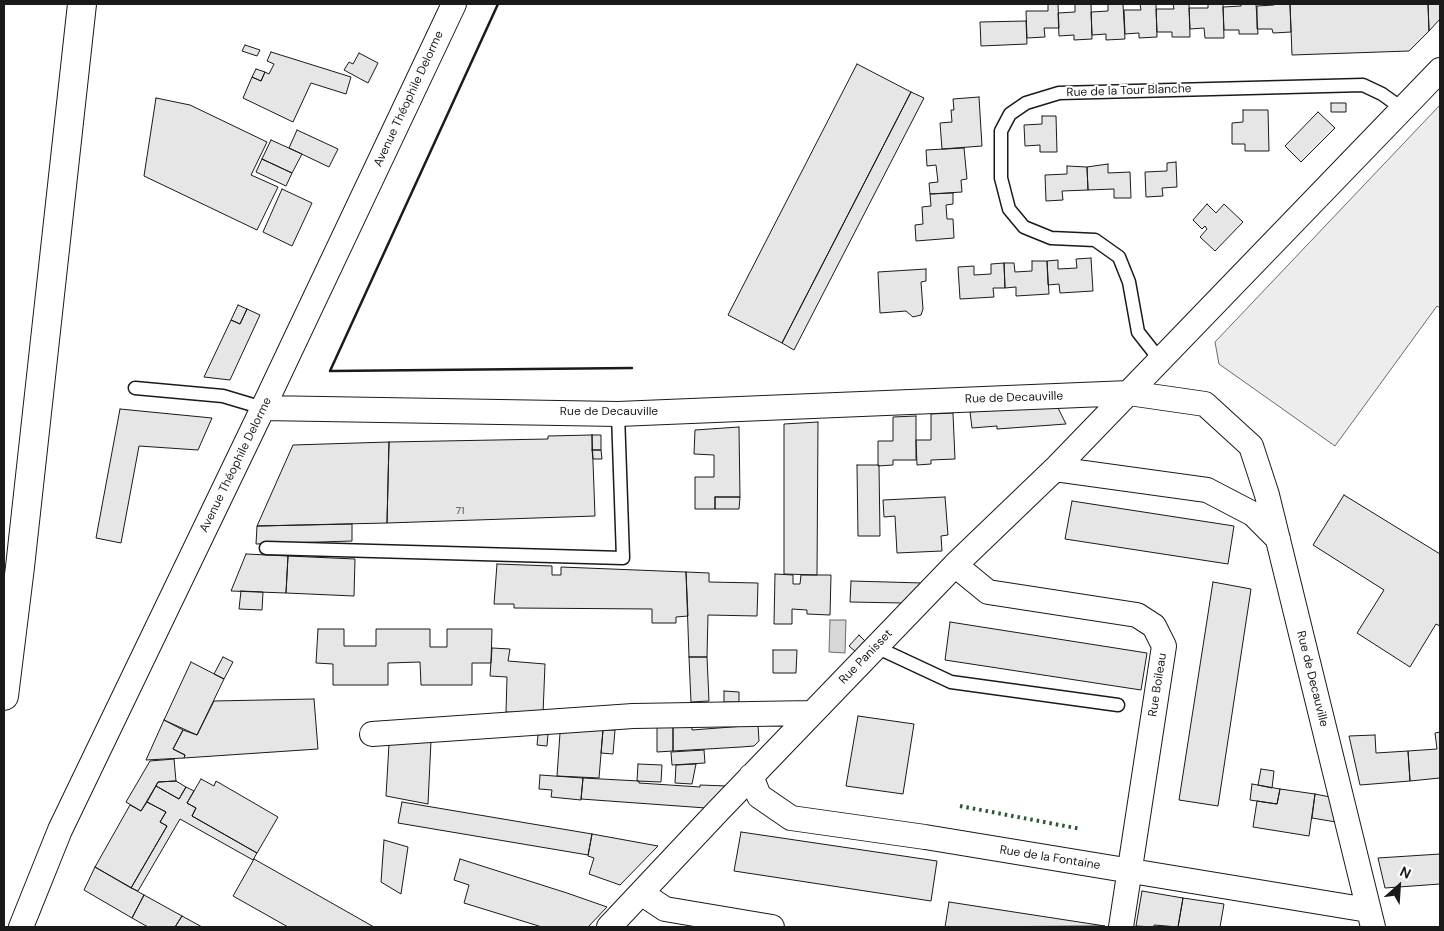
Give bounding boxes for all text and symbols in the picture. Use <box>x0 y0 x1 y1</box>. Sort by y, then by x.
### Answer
street label: Avenue Théophile Delorme <box>371 29 447 169</box>
street label: Rue de la Tour Blanche <box>1066 82 1192 100</box>
street label: Rue de Decauville <box>965 389 1063 407</box>
street label: Avenue Théophile Delorme <box>197 395 275 535</box>
street label: Rue de Decauville <box>560 405 658 419</box>
house number: 71 <box>456 505 464 517</box>
street label: Rue Panisset <box>836 627 896 687</box>
street label: Rue de Decauville <box>1293 630 1331 728</box>
street label: Rue Boileau <box>1146 652 1170 718</box>
street label: Rue de la Fontaine <box>999 843 1101 873</box>
north arrow <box>1374 861 1424 911</box>
text: N <box>1397 862 1414 883</box>

